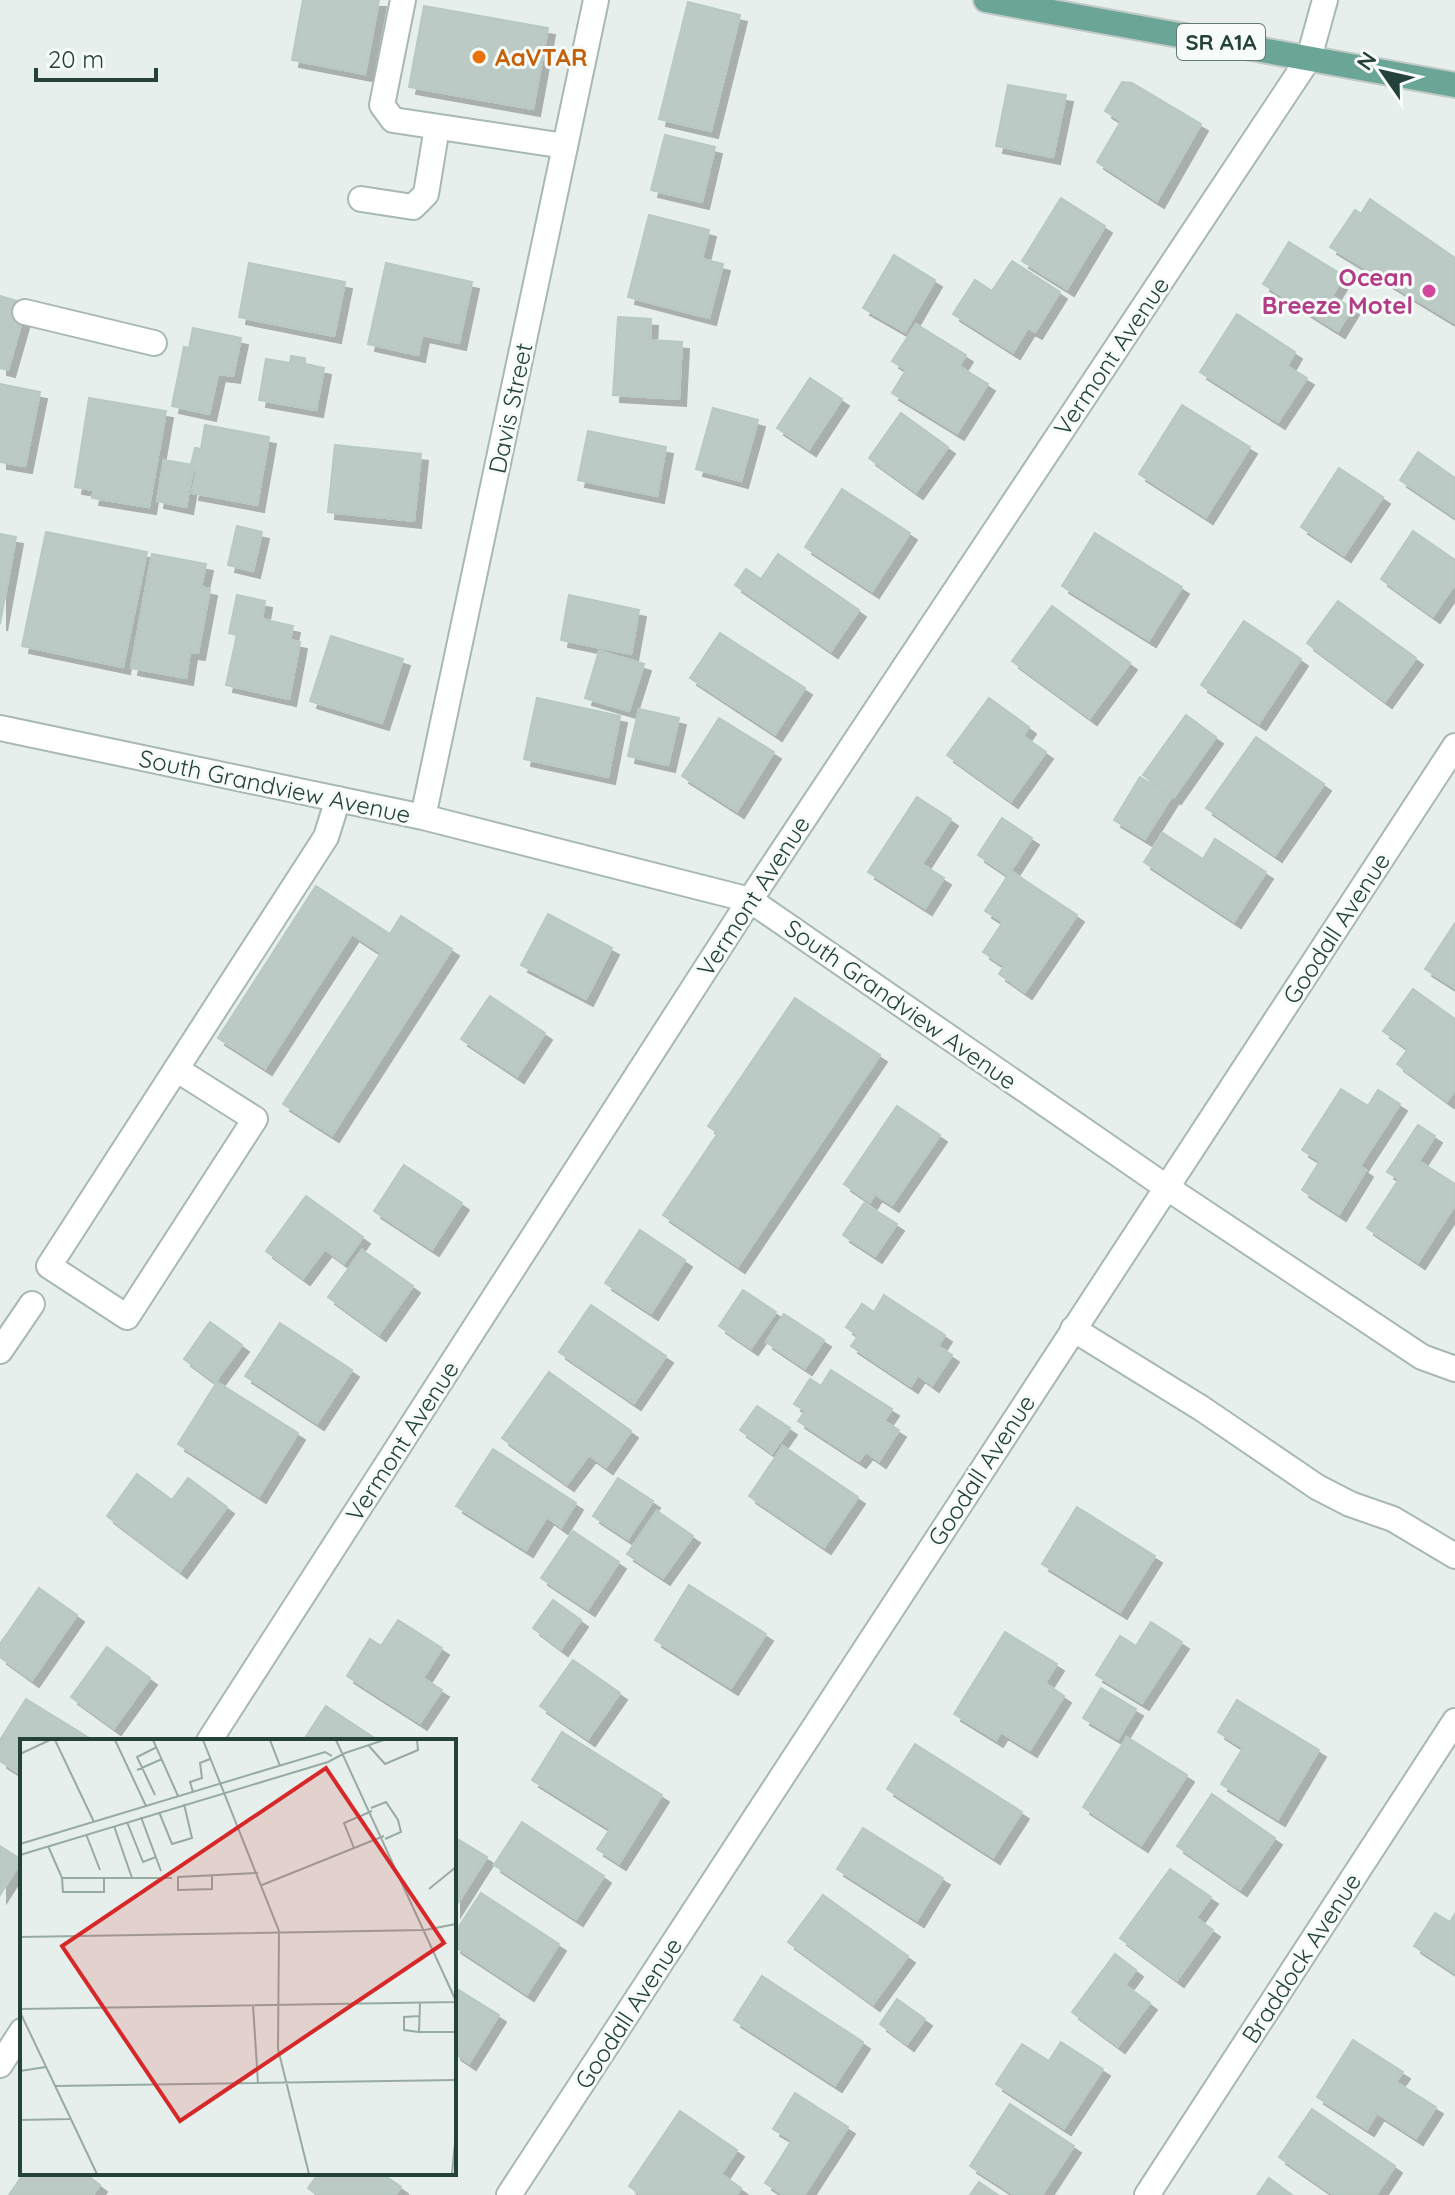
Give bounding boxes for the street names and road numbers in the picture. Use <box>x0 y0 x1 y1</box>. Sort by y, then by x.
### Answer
road number: SR A1A <box>1177 24 1265 60</box>
street label: Vermont Avenue <box>1047 271 1175 441</box>
street label: Davis Street <box>482 340 538 476</box>
street label: South Grandview Avenue <box>137 743 413 829</box>
street label: Vermont Avenue <box>690 810 816 982</box>
street label: Goodall Avenue <box>1276 847 1396 1009</box>
street label: South Grandview Avenue <box>779 912 1023 1096</box>
street label: Vermont Avenue <box>339 1355 465 1527</box>
street label: Goodall Avenue <box>921 1389 1041 1551</box>
street label: Braddock Avenue <box>1235 1867 1367 2049</box>
street label: Goodall Avenue <box>568 1932 688 2094</box>

